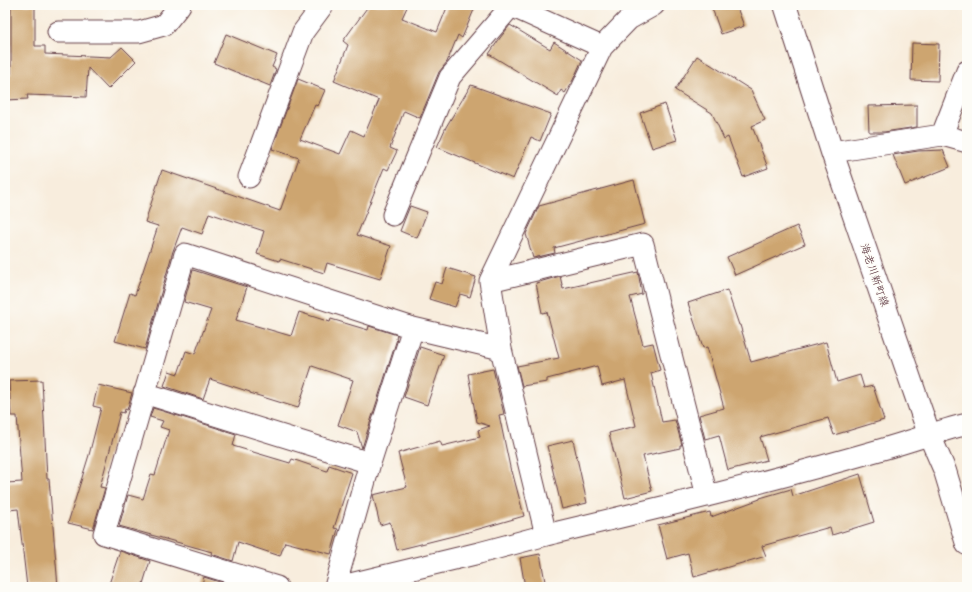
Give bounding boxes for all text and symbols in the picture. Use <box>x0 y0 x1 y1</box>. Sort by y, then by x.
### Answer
street label: 海老川新町線 <box>858 242 892 308</box>

